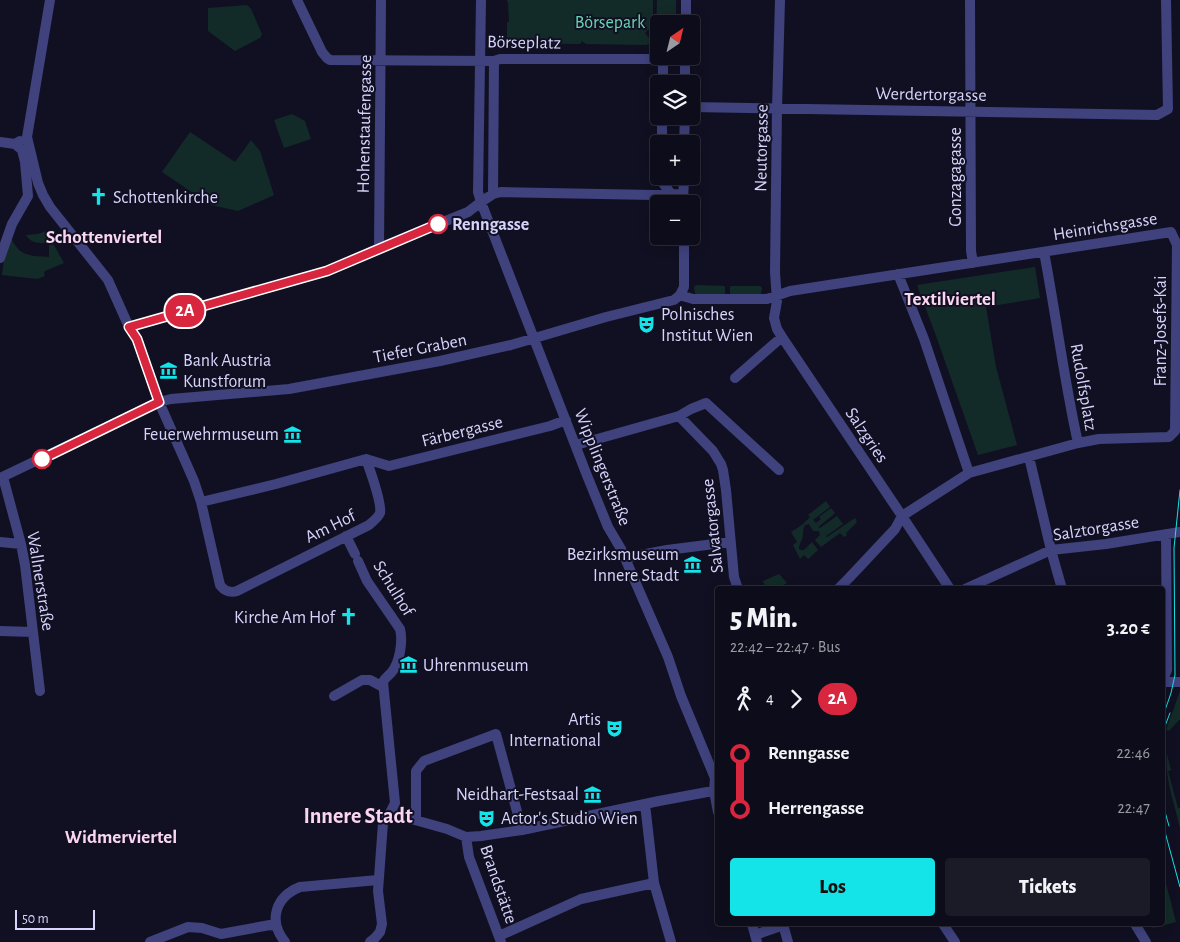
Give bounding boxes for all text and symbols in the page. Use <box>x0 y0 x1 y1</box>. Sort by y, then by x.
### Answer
park label: Börsepark <box>575 14 646 32</box>
north arrow <box>650 15 700 65</box>
map controls <box>650 15 700 245</box>
street label: Börseplatz <box>487 33 561 53</box>
street label: Hohenstaufengasse <box>355 55 375 193</box>
button: layers <box>650 75 700 125</box>
street label: Werdertorgasse <box>875 85 987 105</box>
street label: Neutorgasse <box>752 104 772 192</box>
street label: Gonzagagasse <box>947 127 965 227</box>
button: + <box>650 135 700 185</box>
church icon: Schottenkirche <box>89 187 109 207</box>
place label: Schottenkirche <box>113 189 218 207</box>
button: − <box>650 195 700 245</box>
street label: Heinrichsgasse <box>1052 210 1159 244</box>
marker: Renngasse <box>428 214 448 234</box>
place label: Renngasse <box>452 216 529 234</box>
district label: Schottenviertel <box>46 228 162 247</box>
street label: Franz-Josefs-Kai <box>1152 275 1170 387</box>
district label: Textilviertel <box>904 290 996 309</box>
line badge: 2A <box>162 295 208 327</box>
text: 2A <box>175 302 195 320</box>
place label: Polnisches Institut Wien <box>661 306 753 345</box>
theatre icon: Polnisches Institut Wien <box>637 314 657 334</box>
street label: Tiefer Graben <box>372 331 468 367</box>
street label: Rudolfsplatz <box>1066 342 1100 432</box>
place label: Bank Austria Kunstforum <box>183 352 271 391</box>
museum icon: Bank Austria Kunstforum <box>159 360 179 380</box>
street label: Salzgries <box>841 405 891 466</box>
street label: Wipplingerstraße <box>570 406 634 528</box>
street label: Färbergasse <box>420 413 505 451</box>
museum icon: Feuerwehrmuseum <box>283 424 303 444</box>
place label: Feuerwehrmuseum <box>143 426 279 444</box>
unlabelled marker <box>32 449 52 469</box>
street label: Salvatorgasse <box>699 478 727 574</box>
street label: Am Hof <box>302 506 360 547</box>
street label: Salztorgasse <box>1052 513 1140 545</box>
street label: Wallnerstraße <box>23 530 57 632</box>
place label: Bezirksmuseum Innere Stadt <box>567 546 679 585</box>
museum icon: Bezirksmuseum Innere Stadt <box>683 554 703 574</box>
street label: Schulhof <box>369 558 418 621</box>
text: 5 Min. <box>730 605 798 633</box>
church icon: Kirche Am Hof <box>339 607 359 627</box>
place label: Kirche Am Hof <box>234 609 337 627</box>
text: 3.20 € <box>1107 619 1150 638</box>
text: 22:42 – 22:47 · Bus <box>730 639 840 655</box>
museum icon: Uhrenmuseum <box>399 655 419 675</box>
place label: Uhrenmuseum <box>423 657 529 675</box>
icon: walk <box>730 685 758 713</box>
icon: forward <box>782 685 810 713</box>
text: 4 <box>766 690 774 706</box>
text: 2A <box>828 690 847 708</box>
place label: Artis International <box>509 711 601 750</box>
theatre icon: Artis International <box>605 719 625 739</box>
text: Renngasse <box>768 744 850 763</box>
text: 22:46 <box>1117 745 1150 761</box>
museum icon: Neidhart-Festsaal <box>583 784 603 804</box>
place label: Neidhart-Festsaal <box>456 786 579 804</box>
text: Herrengasse <box>768 799 864 818</box>
text: 22:47 <box>1117 800 1150 816</box>
district label: Innere Stadt <box>303 805 413 827</box>
theatre icon: Actor's Studio Wien <box>477 808 497 828</box>
place label: Actor's Studio Wien <box>501 810 638 828</box>
district label: Widmerviertel <box>65 828 177 847</box>
street label: Brandstätte <box>476 843 520 926</box>
button: Los <box>730 858 935 916</box>
button: Tickets <box>945 858 1150 916</box>
scale bar <box>15 907 95 930</box>
text: 50 m <box>22 912 49 926</box>

